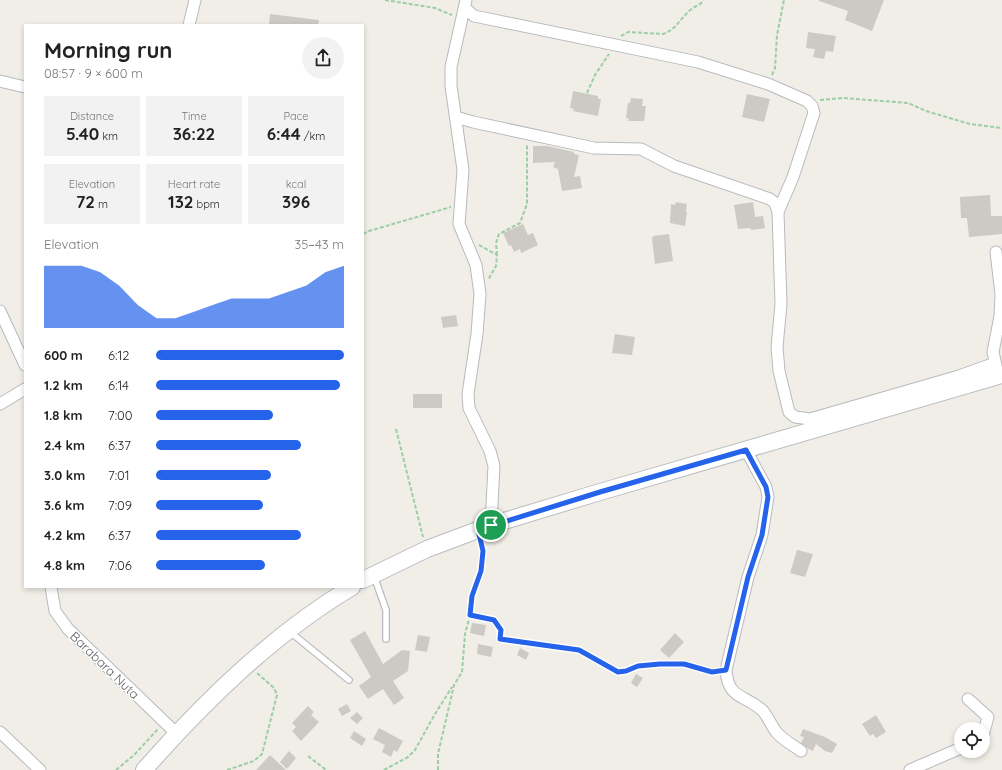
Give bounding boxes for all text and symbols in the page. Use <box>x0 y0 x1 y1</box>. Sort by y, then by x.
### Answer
text: Morning run <box>44 36 172 64</box>
button: share <box>302 37 344 79</box>
text: 08:57 · 9 × 600 m <box>44 65 143 81</box>
text: Distance <box>70 109 114 123</box>
text: Time <box>181 109 207 123</box>
text: Pace <box>283 109 309 123</box>
text: 5.40 <box>66 123 99 144</box>
text: 36:22 <box>173 123 215 144</box>
text: 6:44 <box>267 123 301 144</box>
text: km <box>99 129 118 143</box>
text: /km <box>301 129 325 143</box>
text: Elevation <box>69 177 115 191</box>
text: Heart rate <box>168 177 220 191</box>
text: kcal <box>286 177 306 191</box>
text: 72 <box>76 191 95 212</box>
text: 132 <box>168 191 194 212</box>
text: 396 <box>282 191 310 212</box>
text: m <box>95 197 108 211</box>
text: bpm <box>194 197 220 211</box>
text: Elevation <box>44 236 99 252</box>
text: 35–43 m <box>294 236 344 252</box>
text: 600 m <box>44 347 83 363</box>
text: 6:12 <box>108 347 129 363</box>
text: 1.2 km <box>44 377 83 393</box>
text: 6:14 <box>108 377 129 393</box>
text: 1.8 km <box>44 407 82 423</box>
text: 7:00 <box>108 407 133 423</box>
text: 2.4 km <box>44 437 85 453</box>
text: 6:37 <box>108 437 131 453</box>
text: 3.0 km <box>44 467 85 483</box>
text: 7:01 <box>108 467 130 483</box>
text: 3.6 km <box>44 497 84 513</box>
text: 7:09 <box>108 497 132 513</box>
pin <box>474 508 508 542</box>
icon: arrive <box>480 514 502 536</box>
text: 4.2 km <box>44 527 85 543</box>
text: 6:37 <box>108 527 131 543</box>
text: 4.8 km <box>44 557 85 573</box>
text: 7:06 <box>108 557 132 573</box>
street label: Barabara Nuta <box>67 628 143 702</box>
map controls <box>954 722 990 758</box>
button: locate <box>954 722 990 758</box>

